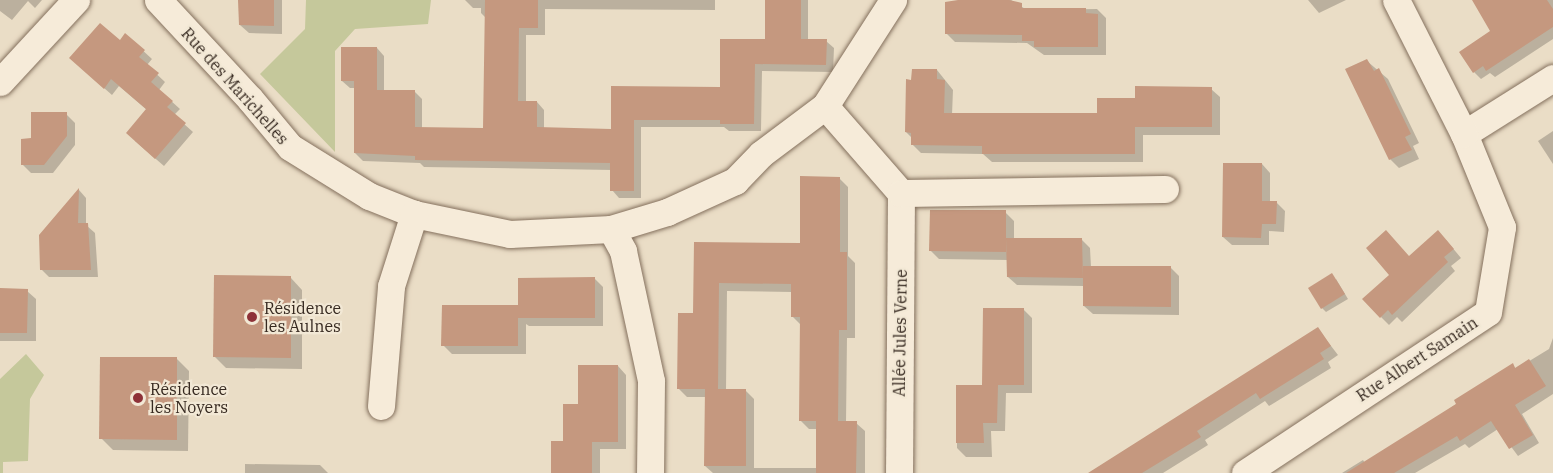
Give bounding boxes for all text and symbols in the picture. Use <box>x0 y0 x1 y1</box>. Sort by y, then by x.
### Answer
street label: Rue des Marichelles <box>178 24 292 148</box>
street label: Allée Jules Verne <box>889 269 911 397</box>
place label: Résidence les Aulnes <box>264 298 341 336</box>
marker: Résidence les Aulnes <box>245 310 259 324</box>
street label: Rue Albert Samain <box>1353 313 1481 405</box>
place label: Résidence les Noyers <box>150 379 228 417</box>
marker: Résidence les Noyers <box>131 391 145 405</box>

